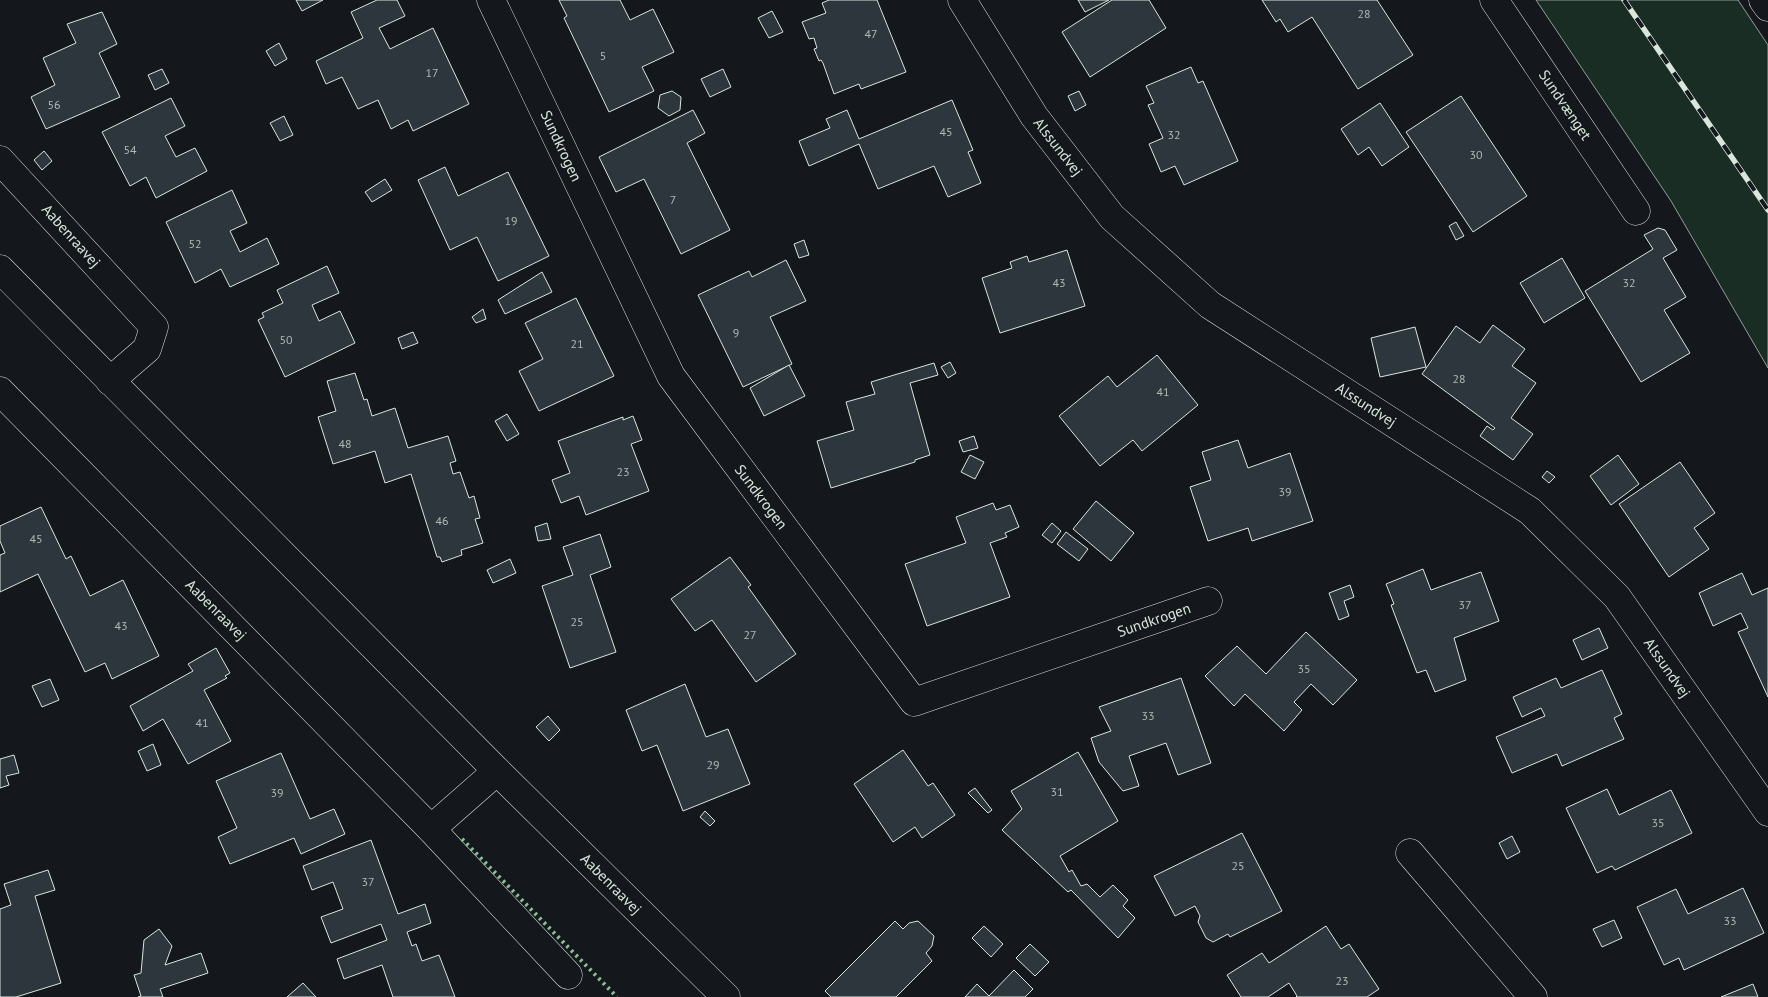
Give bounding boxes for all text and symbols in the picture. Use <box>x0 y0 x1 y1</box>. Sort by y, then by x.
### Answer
house number: 28 <box>1357 6 1371 21</box>
house number: 47 <box>864 26 878 41</box>
house number: 5 <box>600 48 606 63</box>
house number: 17 <box>425 65 439 80</box>
street label: Sundvænget <box>1535 66 1596 143</box>
house number: 56 <box>47 97 61 112</box>
street label: Sundkrogen <box>537 107 586 184</box>
street label: Alssundvej <box>1030 114 1087 180</box>
house number: 45 <box>939 124 953 139</box>
house number: 32 <box>1167 127 1181 142</box>
house number: 54 <box>123 142 137 157</box>
house number: 30 <box>1469 147 1483 162</box>
house number: 7 <box>670 192 676 207</box>
street label: Aabenraavej <box>38 200 105 271</box>
house number: 19 <box>504 213 518 228</box>
house number: 52 <box>188 236 202 251</box>
house number: 43 <box>1052 275 1066 290</box>
house number: 32 <box>1622 275 1636 290</box>
house number: 9 <box>733 325 739 340</box>
house number: 50 <box>279 332 293 347</box>
house number: 21 <box>570 336 584 351</box>
house number: 28 <box>1452 371 1466 386</box>
street label: Alssundvej <box>1332 378 1400 431</box>
house number: 41 <box>1156 384 1170 399</box>
house number: 48 <box>338 436 352 451</box>
street label: Sundkrogen <box>731 460 792 533</box>
house number: 23 <box>616 464 630 479</box>
house number: 39 <box>1278 484 1292 499</box>
house number: 46 <box>435 513 449 528</box>
house number: 45 <box>29 531 43 546</box>
street label: Aabenraavej <box>182 575 251 644</box>
house number: 37 <box>1458 597 1472 612</box>
street label: Sundkrogen <box>1115 598 1193 641</box>
house number: 25 <box>570 614 584 629</box>
house number: 43 <box>114 618 128 633</box>
house number: 27 <box>743 627 757 642</box>
street label: Alssundvej <box>1640 634 1695 701</box>
house number: 35 <box>1297 661 1311 676</box>
house number: 33 <box>1141 708 1155 723</box>
house number: 41 <box>195 715 209 730</box>
house number: 29 <box>706 757 720 772</box>
house number: 31 <box>1050 784 1064 799</box>
house number: 39 <box>270 785 284 800</box>
house number: 35 <box>1651 815 1665 830</box>
street label: Aabenraavej <box>577 849 646 918</box>
house number: 25 <box>1231 858 1245 873</box>
house number: 37 <box>361 874 375 889</box>
house number: 33 <box>1723 913 1737 928</box>
house number: 23 <box>1335 973 1349 988</box>

